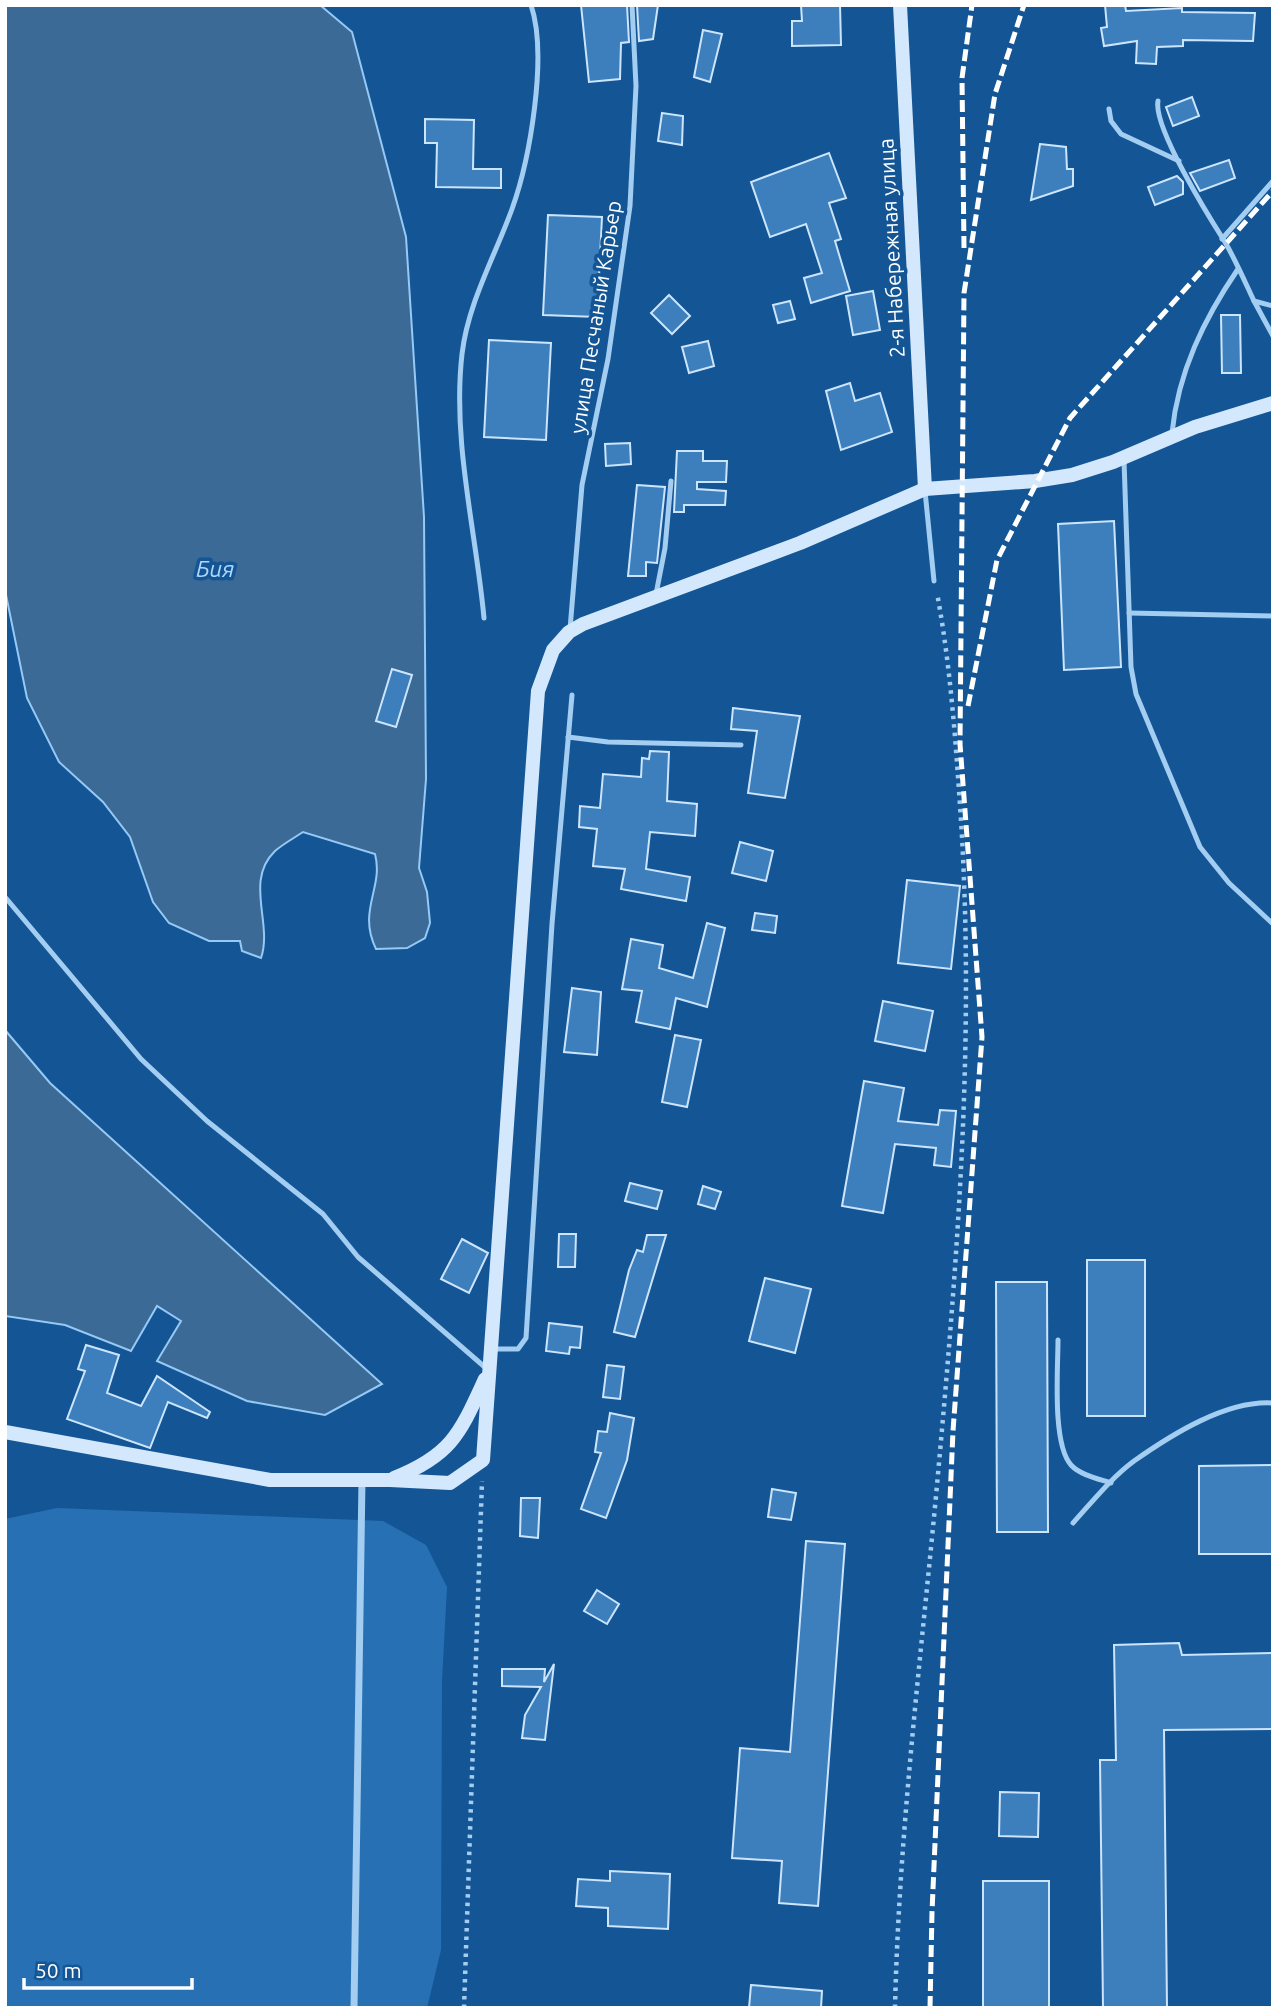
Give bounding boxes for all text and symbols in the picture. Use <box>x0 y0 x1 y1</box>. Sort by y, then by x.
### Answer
street label: 2-я Набережная улица <box>873 138 909 358</box>
street label: улица Песчаный Карьер <box>565 199 625 435</box>
water label: Бия <box>196 556 234 581</box>
scale bar <box>24 1946 192 1990</box>
text: 50 m <box>35 1958 82 1982</box>

